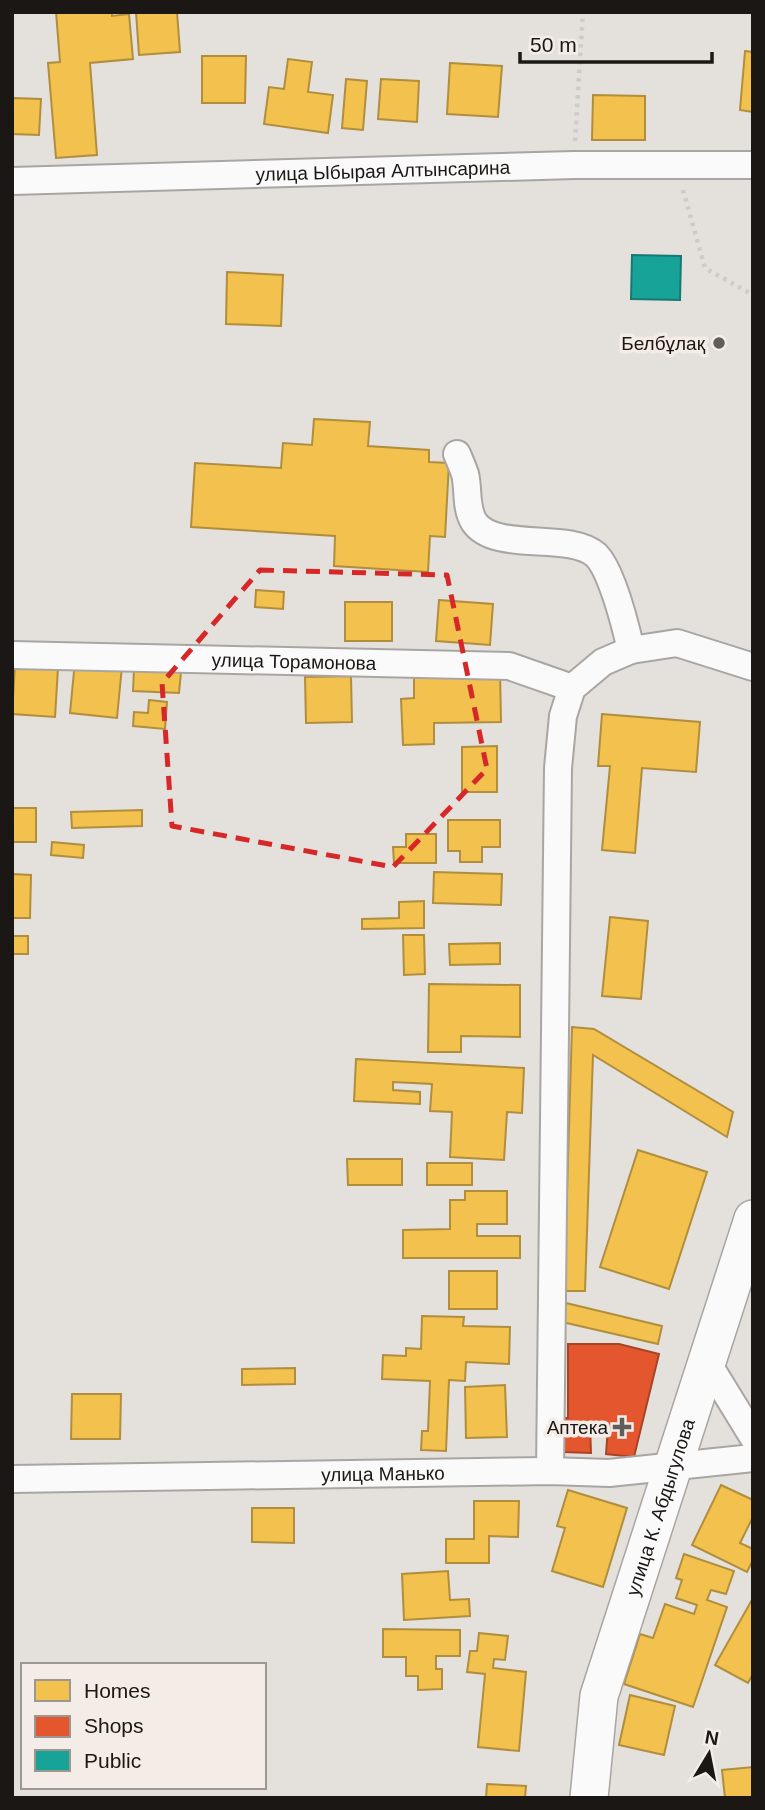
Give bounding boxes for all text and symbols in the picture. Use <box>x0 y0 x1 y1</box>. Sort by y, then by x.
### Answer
scale bar <box>520 21 712 65</box>
text: 50 m <box>530 33 577 56</box>
street label: улица Ыбырая Алтынсарина <box>255 156 511 185</box>
place label: Белбұлақ <box>621 333 706 354</box>
marker: Белбұлақ <box>711 335 727 351</box>
street label: улица Торамонова <box>211 649 377 674</box>
street label: улица К. Абдыгулова <box>622 1415 699 1598</box>
place label: Аптека <box>547 1417 608 1438</box>
marker: Аптека <box>614 1419 630 1435</box>
street label: улица Манько <box>321 1462 445 1485</box>
legend <box>21 1663 266 1789</box>
text: Homes <box>84 1679 151 1702</box>
text: Shops <box>84 1714 144 1737</box>
north arrow <box>674 1719 744 1789</box>
text: N <box>703 1726 720 1749</box>
text: Public <box>84 1749 141 1772</box>

